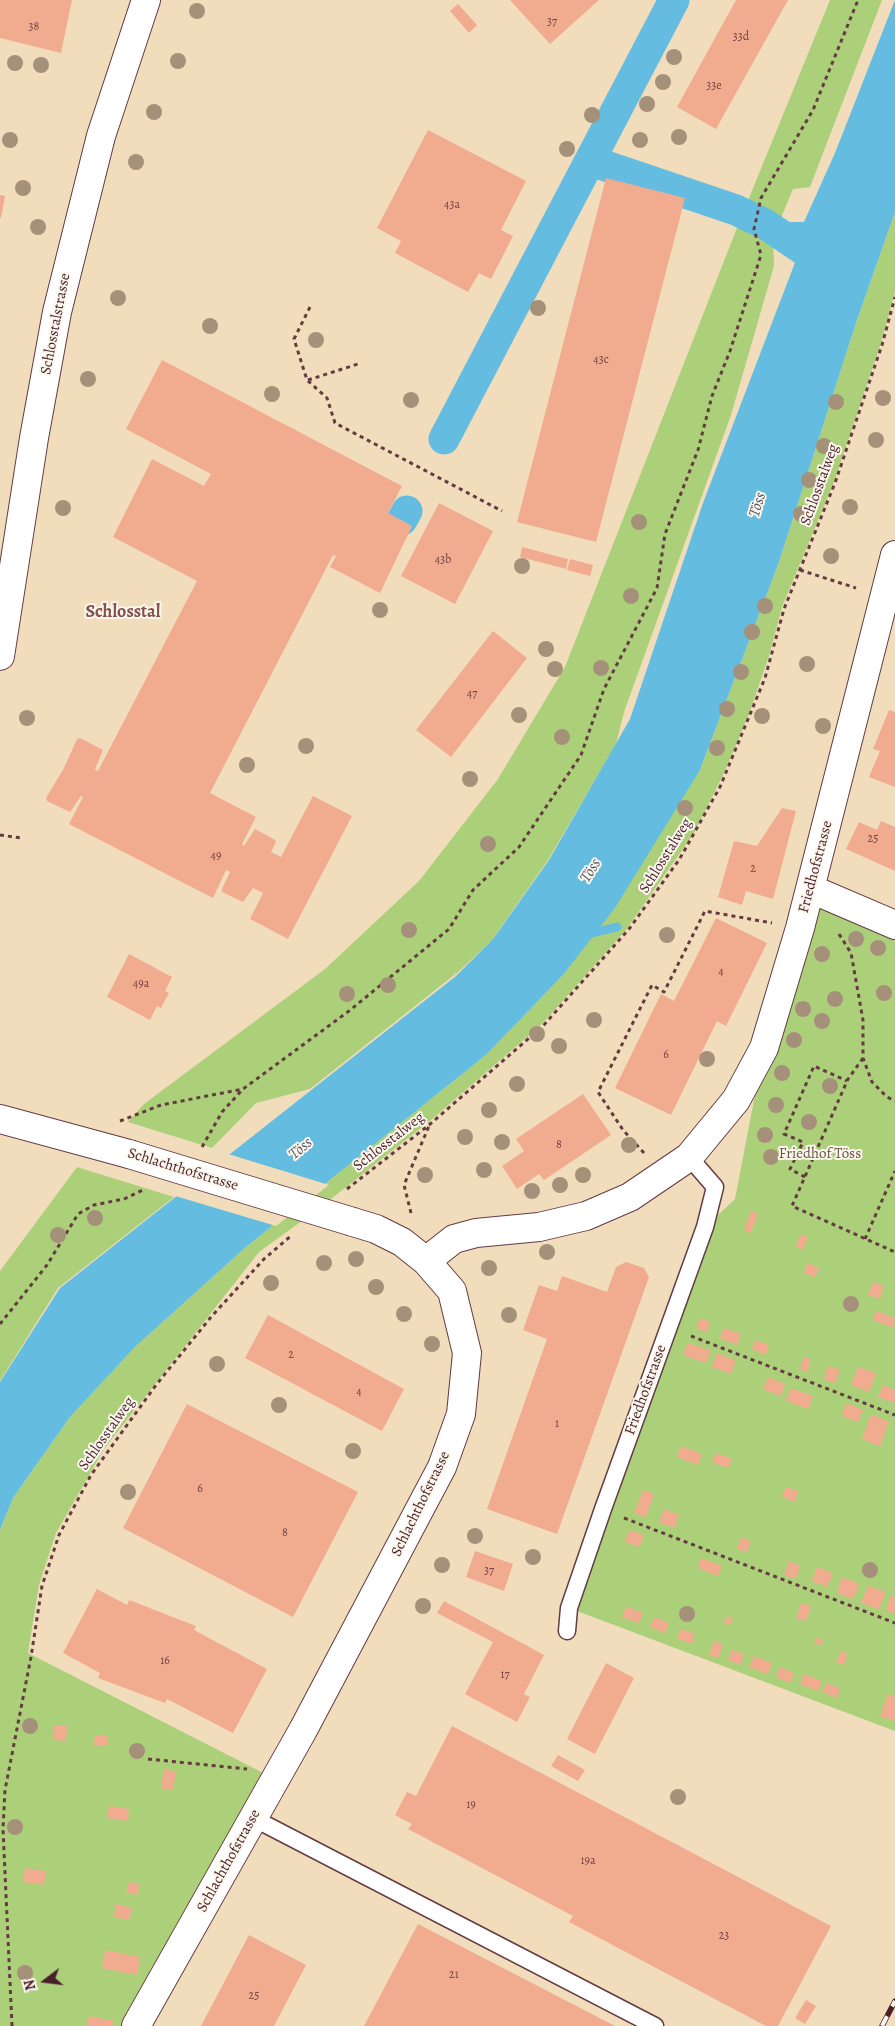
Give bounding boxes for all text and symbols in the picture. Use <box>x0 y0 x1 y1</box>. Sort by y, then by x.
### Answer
house number: 37 <box>547 15 557 29</box>
house number: 38 <box>29 20 39 34</box>
house number: 33d <box>733 30 749 44</box>
house number: 33e <box>706 79 722 93</box>
house number: 43a <box>444 198 460 212</box>
street label: Schlosstalstrasse <box>37 272 75 376</box>
house number: 43c <box>593 353 609 367</box>
street label: Schlosstalweg <box>797 442 843 528</box>
water label: Töss <box>745 490 771 520</box>
house number: 43b <box>435 553 451 567</box>
district label: Schlosstal <box>86 602 160 624</box>
house number: 47 <box>467 687 477 701</box>
street label: Schlosstalweg <box>636 815 696 897</box>
street label: Friedhofstrasse <box>795 819 837 915</box>
house number: 25 <box>868 832 878 846</box>
house number: 49 <box>211 849 221 863</box>
water label: Töss <box>576 855 606 887</box>
house number: 2 <box>750 862 756 876</box>
house number: 4 <box>718 965 724 979</box>
house number: 49a <box>133 977 149 991</box>
house number: 6 <box>663 1048 669 1062</box>
street label: Schlosstalweg <box>350 1109 428 1175</box>
water label: Töss <box>285 1134 317 1164</box>
house number: 8 <box>556 1138 562 1152</box>
street label: Schlachthofstrasse <box>125 1145 241 1195</box>
park label: Friedhof Töss <box>779 1145 861 1163</box>
street label: Friedhofstrasse <box>621 1342 671 1438</box>
house number: 2 <box>288 1348 294 1362</box>
house number: 4 <box>356 1385 362 1399</box>
street label: Schlosstalweg <box>75 1394 139 1474</box>
house number: 1 <box>555 1417 559 1431</box>
street label: Schlachthofstrasse <box>388 1448 454 1560</box>
house number: 6 <box>197 1482 203 1496</box>
house number: 8 <box>282 1526 288 1540</box>
house number: 37 <box>484 1564 494 1578</box>
house number: 16 <box>160 1654 170 1668</box>
house number: 17 <box>500 1668 510 1682</box>
house number: 19 <box>466 1798 476 1812</box>
street label: Schlachthofstrasse <box>193 1806 265 1916</box>
house number: 19a <box>580 1854 596 1868</box>
house number: 23 <box>719 1929 729 1943</box>
north arrow <box>20 1956 70 2006</box>
house number: 21 <box>449 1968 459 1982</box>
text: N <box>20 1978 41 1992</box>
house number: 25 <box>249 1989 259 2003</box>

